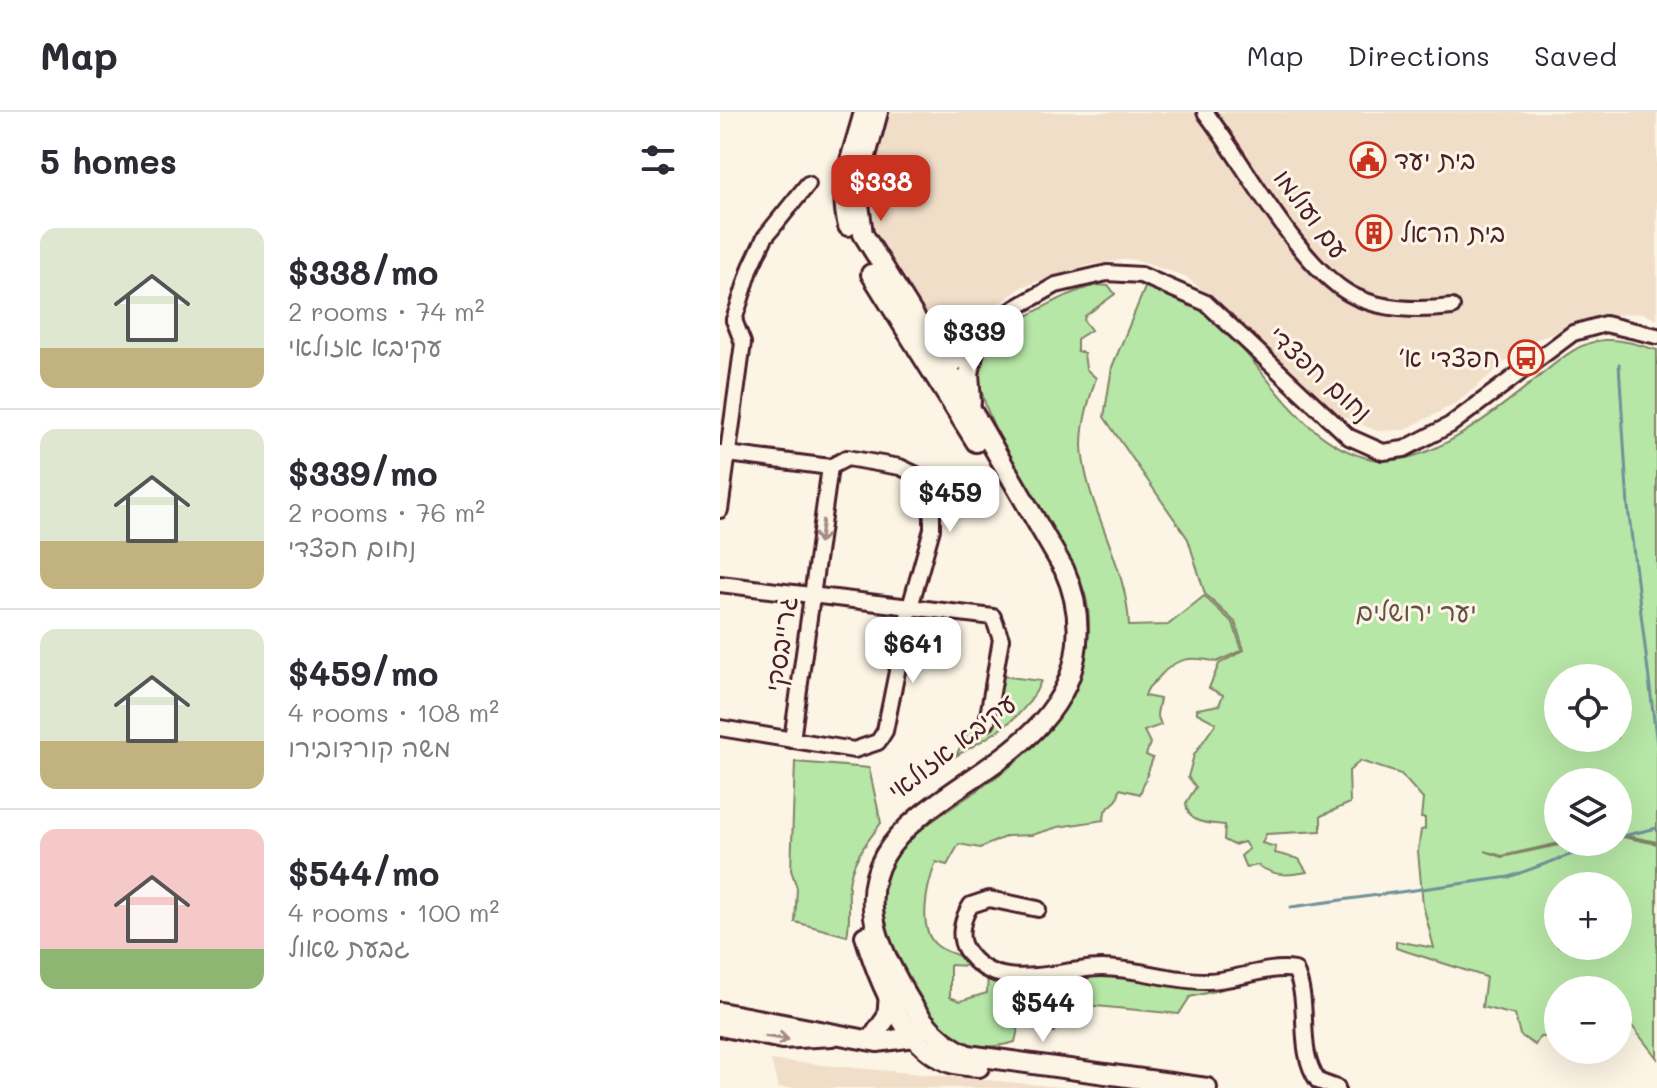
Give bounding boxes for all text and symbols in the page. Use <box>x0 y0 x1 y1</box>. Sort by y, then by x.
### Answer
text: Map <box>40 30 118 80</box>
text: Map <box>1247 37 1304 73</box>
text: Directions <box>1348 37 1490 73</box>
text: Saved <box>1534 37 1617 73</box>
text: 5 homes <box>40 138 177 183</box>
icon: filters <box>636 138 680 182</box>
public building icon: בית יעד <box>1349 141 1387 179</box>
place label: בית יעד <box>1394 142 1476 176</box>
pin: $338 <box>834 155 928 223</box>
street label: עם ועולמו <box>1267 162 1357 265</box>
text: $338 <box>849 164 913 198</box>
building icon: בית הראל <box>1355 214 1393 252</box>
place label: בית הראל <box>1400 215 1505 249</box>
text: $338/mo <box>288 249 438 294</box>
icon: home <box>104 260 200 356</box>
text: 2 rooms · 74 m² <box>288 294 485 328</box>
pin: $339 <box>927 305 1021 373</box>
text: $339 <box>943 314 1005 348</box>
street label: נחום חפצדי <box>1262 318 1380 429</box>
text: עקיבא אזולאי <box>288 329 442 363</box>
bus stop icon: חפצדי א׳ <box>1507 339 1545 377</box>
place label: חפצדי א׳ <box>1398 340 1500 374</box>
text: $339/mo <box>288 450 438 495</box>
icon: home <box>104 461 200 557</box>
pin: $459 <box>903 466 997 534</box>
text: $459 <box>918 475 982 509</box>
text: 2 rooms · 76 m² <box>288 495 485 529</box>
one-way arrow <box>813 518 828 544</box>
text: נחום חפצדי <box>288 530 416 564</box>
street label: גרייבסקי <box>756 594 804 694</box>
park label: יער ירושלים <box>1356 594 1476 628</box>
pin: $641 <box>866 617 960 685</box>
text: $641 <box>883 626 943 660</box>
text: $459/mo <box>288 650 438 695</box>
icon: home <box>104 661 200 757</box>
map controls <box>1544 664 1632 1064</box>
button: locate <box>1544 664 1632 752</box>
street label: עקיבא אזולאי <box>880 685 1023 807</box>
text: 4 rooms · 108 m² <box>288 695 499 729</box>
text: משה קורדובירו <box>288 730 451 764</box>
button: layers <box>1544 768 1632 856</box>
text: $544/mo <box>288 850 439 895</box>
icon: home <box>104 861 200 957</box>
button: + <box>1544 872 1632 960</box>
text: 4 rooms · 100 m² <box>288 895 499 929</box>
text: גבעת שאול <box>288 930 410 964</box>
pin: $544 <box>996 976 1090 1044</box>
button: − <box>1544 976 1632 1064</box>
text: $544 <box>1011 985 1075 1019</box>
one-way arrow <box>763 1030 790 1045</box>

